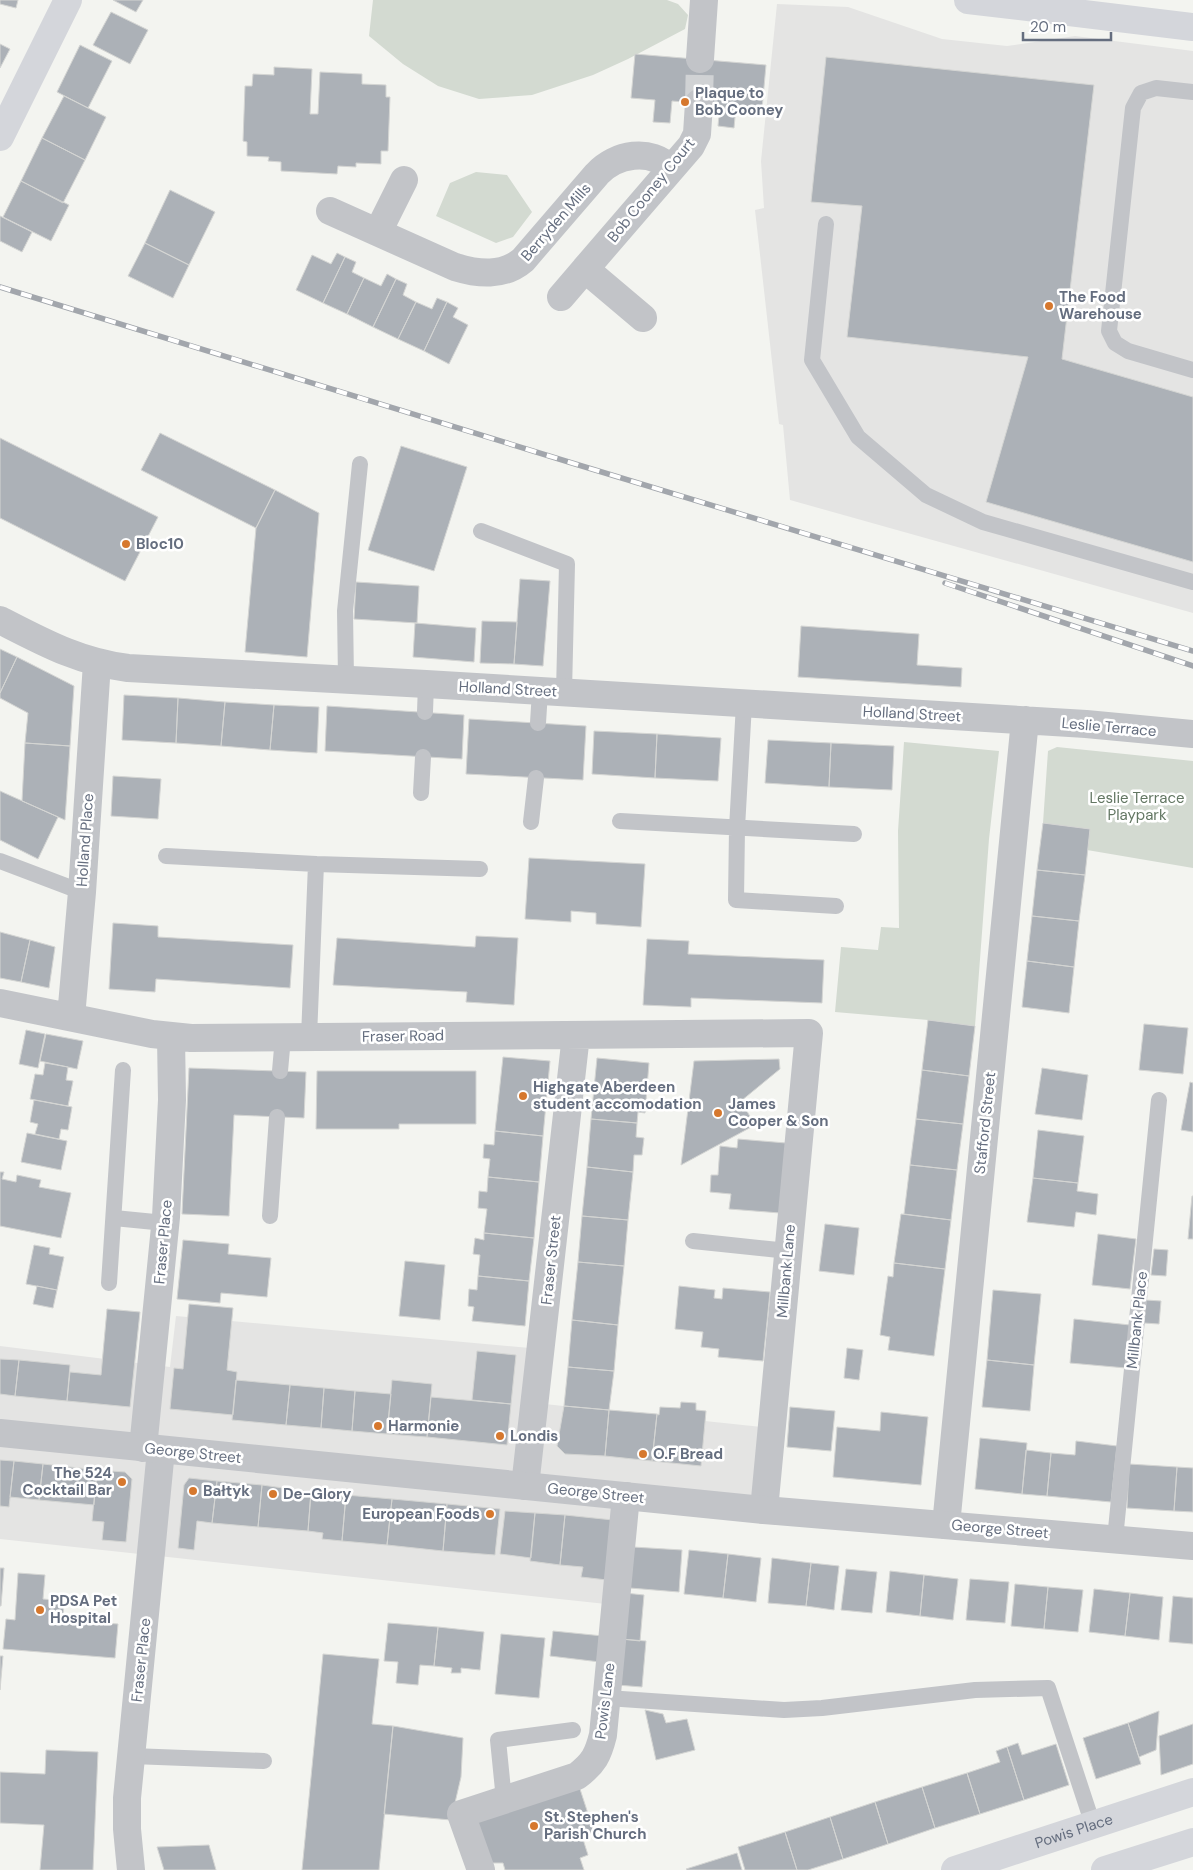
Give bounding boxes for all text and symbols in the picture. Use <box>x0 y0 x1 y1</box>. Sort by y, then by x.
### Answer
scale bar <box>1023 10 1110 42</box>
text: 20 m <box>1030 17 1066 37</box>
place label: Plaque to Bob Cooney <box>695 83 783 120</box>
marker: Plaque to Bob Cooney <box>679 96 691 108</box>
street label: Bob Cooney Court <box>603 134 699 246</box>
street label: Berryden Mills <box>517 179 595 265</box>
place label: The Food Warehouse <box>1059 287 1142 324</box>
marker: The Food Warehouse <box>1043 300 1055 312</box>
place label: Bloc10 <box>136 534 184 554</box>
marker: Bloc10 <box>120 538 132 550</box>
street label: Holland Street <box>458 676 558 702</box>
street label: Holland Street <box>862 701 962 727</box>
street label: Leslie Terrace <box>1061 713 1157 741</box>
park label: Leslie Terrace Playpark <box>1089 788 1185 825</box>
street label: Holland Place <box>72 793 98 887</box>
street label: Fraser Road <box>362 1025 444 1047</box>
street label: Stafford Street <box>970 1071 1000 1175</box>
place label: Highgate Aberdeen student accomodation <box>533 1077 702 1114</box>
marker: Highgate Aberdeen student accomodation <box>517 1090 529 1102</box>
place label: James Cooper & Son <box>728 1094 829 1131</box>
marker: James Cooper & Son <box>712 1107 724 1119</box>
street label: Fraser Place <box>149 1199 177 1285</box>
street label: Fraser Street <box>536 1214 566 1306</box>
street label: Millbank Lane <box>772 1223 800 1319</box>
street label: Millbank Place <box>1122 1270 1152 1370</box>
place label: Harmonie <box>388 1416 459 1436</box>
marker: Harmonie <box>372 1420 384 1432</box>
place label: Londis <box>510 1426 558 1446</box>
marker: Londis <box>494 1430 506 1442</box>
street label: George Street <box>144 1438 243 1468</box>
place label: O.F Bread <box>653 1444 723 1464</box>
marker: O.F Bread <box>637 1448 649 1460</box>
place label: The 524 Cocktail Bar <box>23 1463 112 1500</box>
marker: The 524 Cocktail Bar <box>116 1476 128 1488</box>
street label: George Street <box>547 1478 646 1508</box>
place label: Bałtyk <box>203 1481 250 1501</box>
place label: De-Glory <box>283 1484 351 1504</box>
marker: Bałtyk <box>187 1485 199 1497</box>
marker: De-Glory <box>267 1488 279 1500</box>
place label: European Foods <box>362 1504 480 1524</box>
marker: European Foods <box>484 1508 496 1520</box>
street label: George Street <box>951 1515 1049 1543</box>
place label: PDSA Pet Hospital <box>50 1591 117 1628</box>
marker: PDSA Pet Hospital <box>34 1604 46 1616</box>
street label: Fraser Place <box>127 1617 155 1703</box>
street label: Powis Lane <box>590 1662 620 1740</box>
place label: St. Stephen's Parish Church <box>544 1807 647 1844</box>
street label: Powis Place <box>1032 1809 1115 1853</box>
marker: St. Stephen's Parish Church <box>528 1820 540 1832</box>

